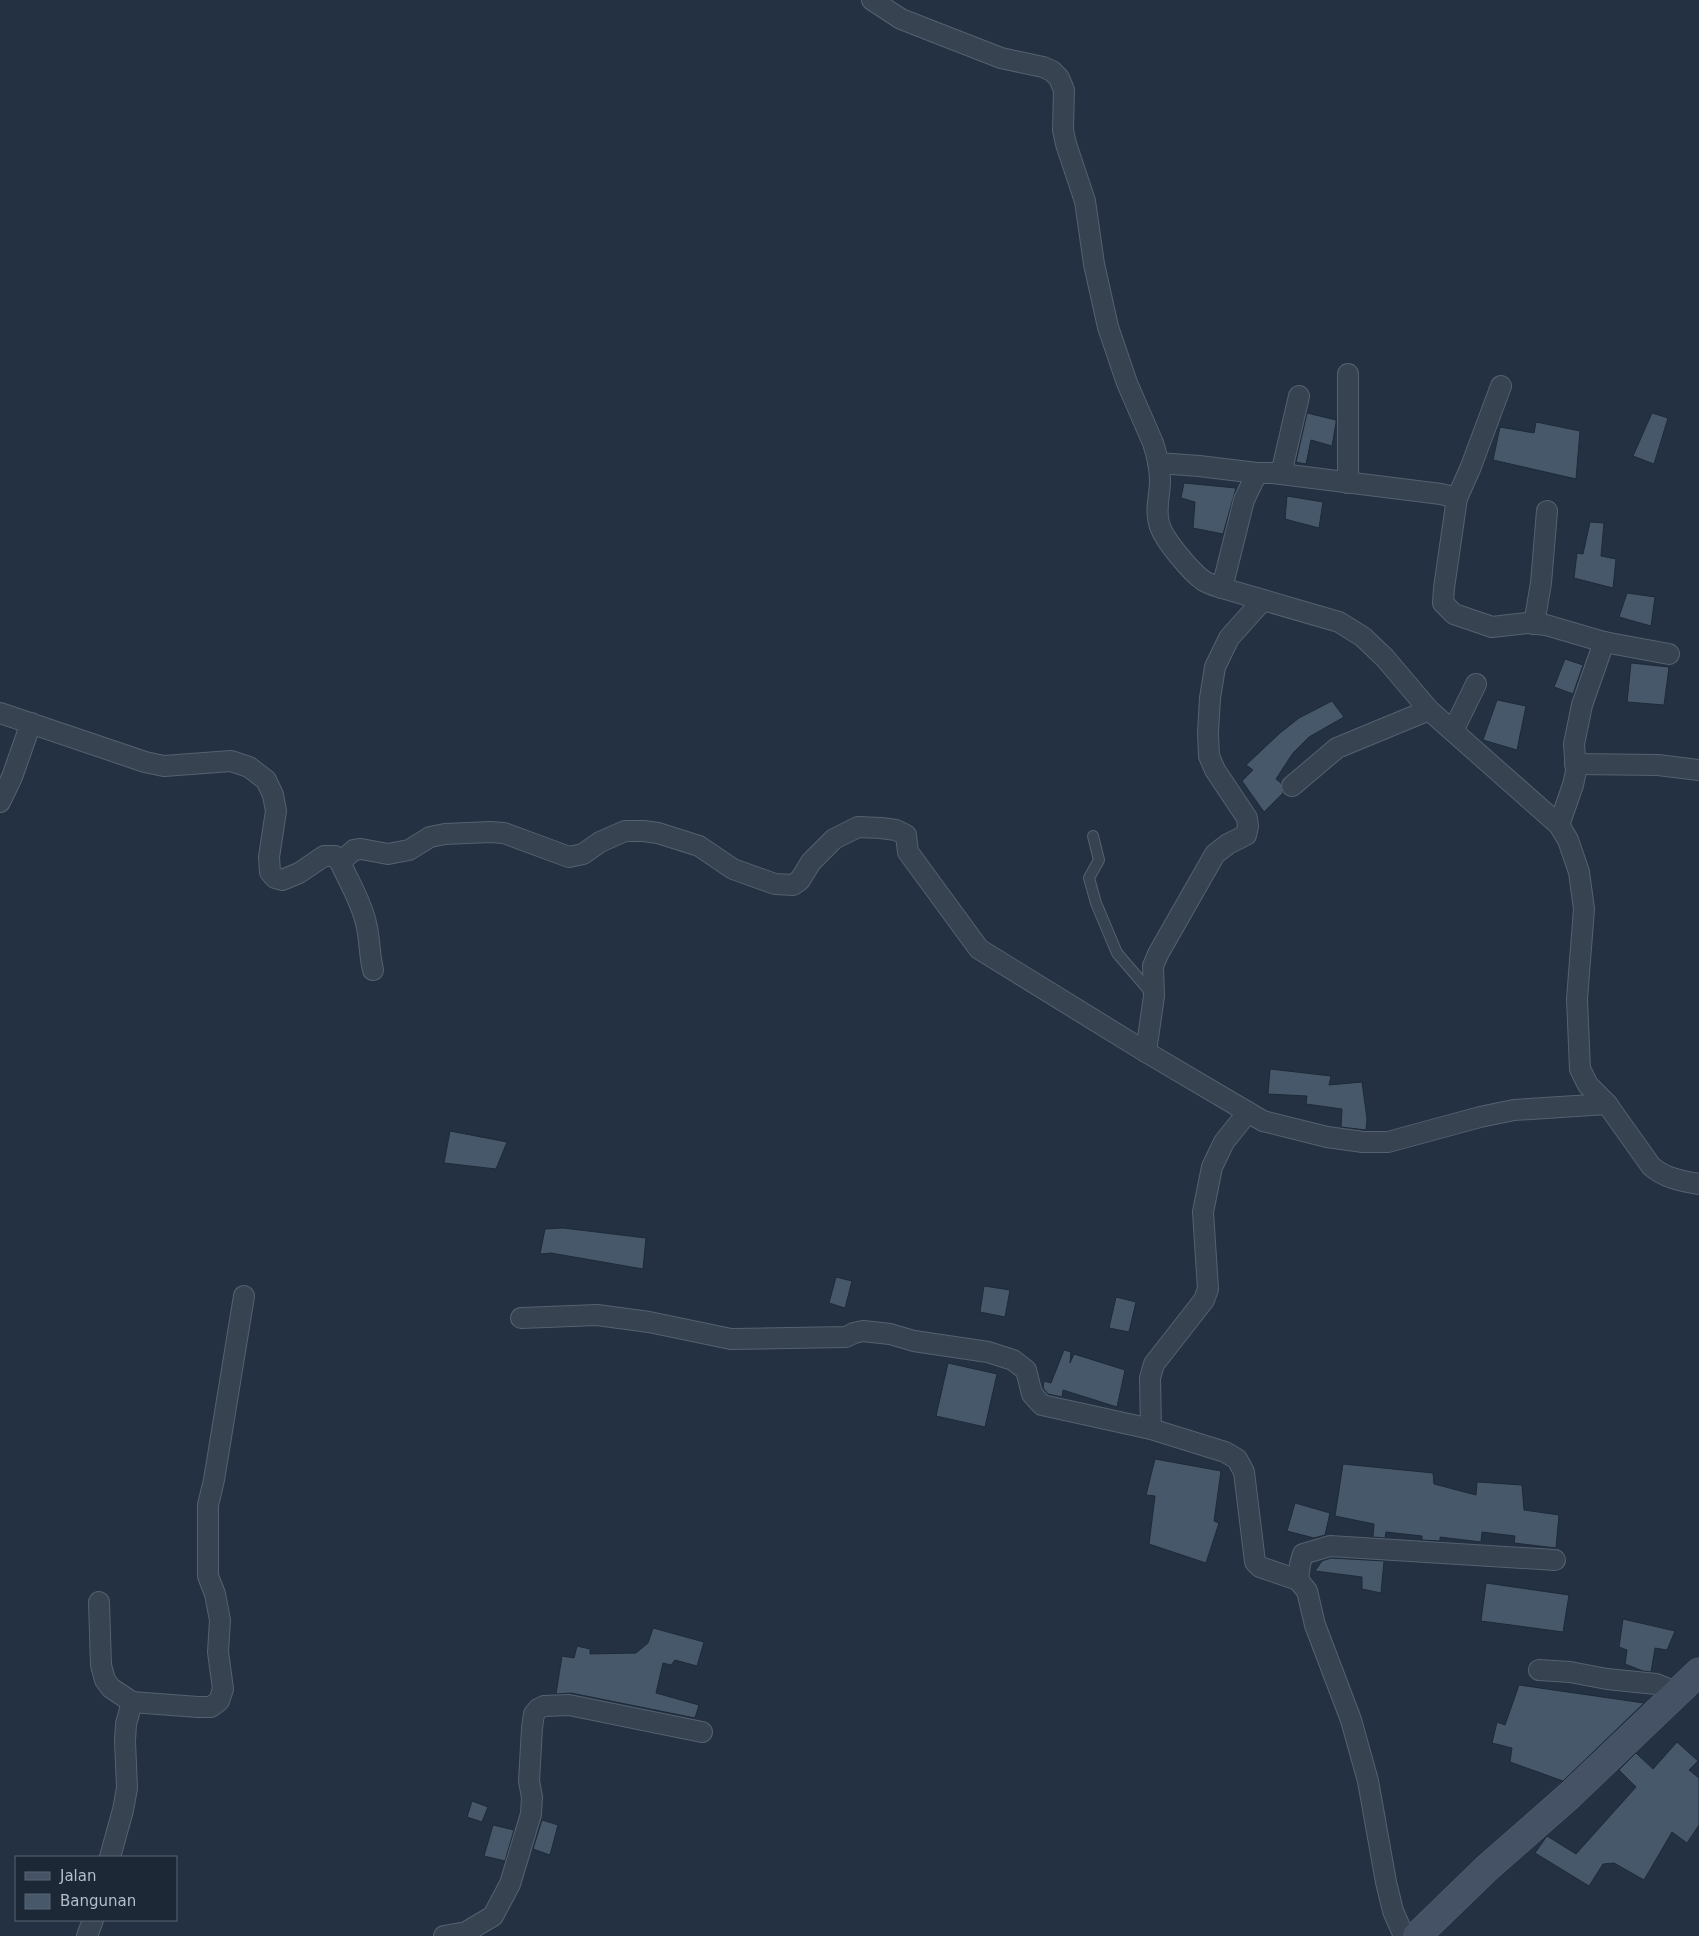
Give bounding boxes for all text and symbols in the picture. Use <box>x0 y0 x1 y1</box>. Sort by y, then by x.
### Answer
legend <box>15 1856 178 1921</box>
text: Jalan <box>59 1867 96 1885</box>
text: Bangunan <box>60 1892 136 1910</box>

